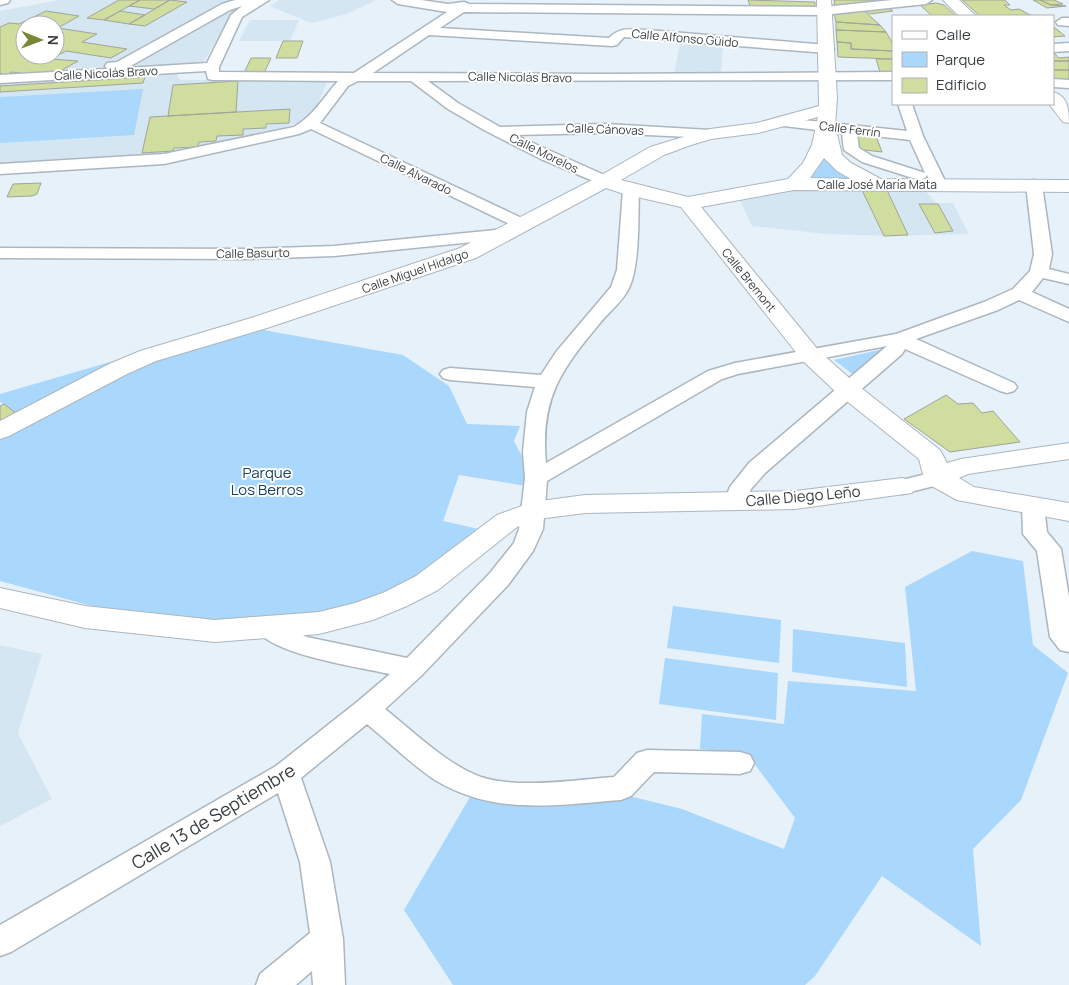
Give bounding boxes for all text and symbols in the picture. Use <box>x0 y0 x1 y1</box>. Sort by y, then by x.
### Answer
north arrow <box>15 15 65 65</box>
legend <box>892 15 1054 105</box>
text: Calle <box>936 24 971 45</box>
street label: Calle Alfonso Güido <box>631 25 739 51</box>
text: N <box>44 35 63 45</box>
text: Parque <box>936 49 985 70</box>
street label: Calle Nicolás Bravo <box>54 62 158 84</box>
street label: Calle Nicolás Bravo <box>468 68 572 86</box>
text: Edificio <box>936 74 987 95</box>
street label: Calle Ferrín <box>818 117 882 141</box>
street label: Calle Cánovas <box>566 119 644 139</box>
street label: Calle Morelos <box>507 129 581 177</box>
street label: Calle Alvarado <box>377 149 455 199</box>
street label: Calle José María Mata <box>817 176 937 193</box>
street label: Calle Basurto <box>216 244 290 262</box>
street label: Calle Bremont <box>718 244 780 316</box>
street label: Calle Miguel Hidalgo <box>360 245 470 297</box>
park label: Parque Los Berros <box>231 462 303 500</box>
street label: Calle Diego Leño <box>745 481 861 511</box>
street label: Calle 13 de Septiembre <box>127 758 299 874</box>

